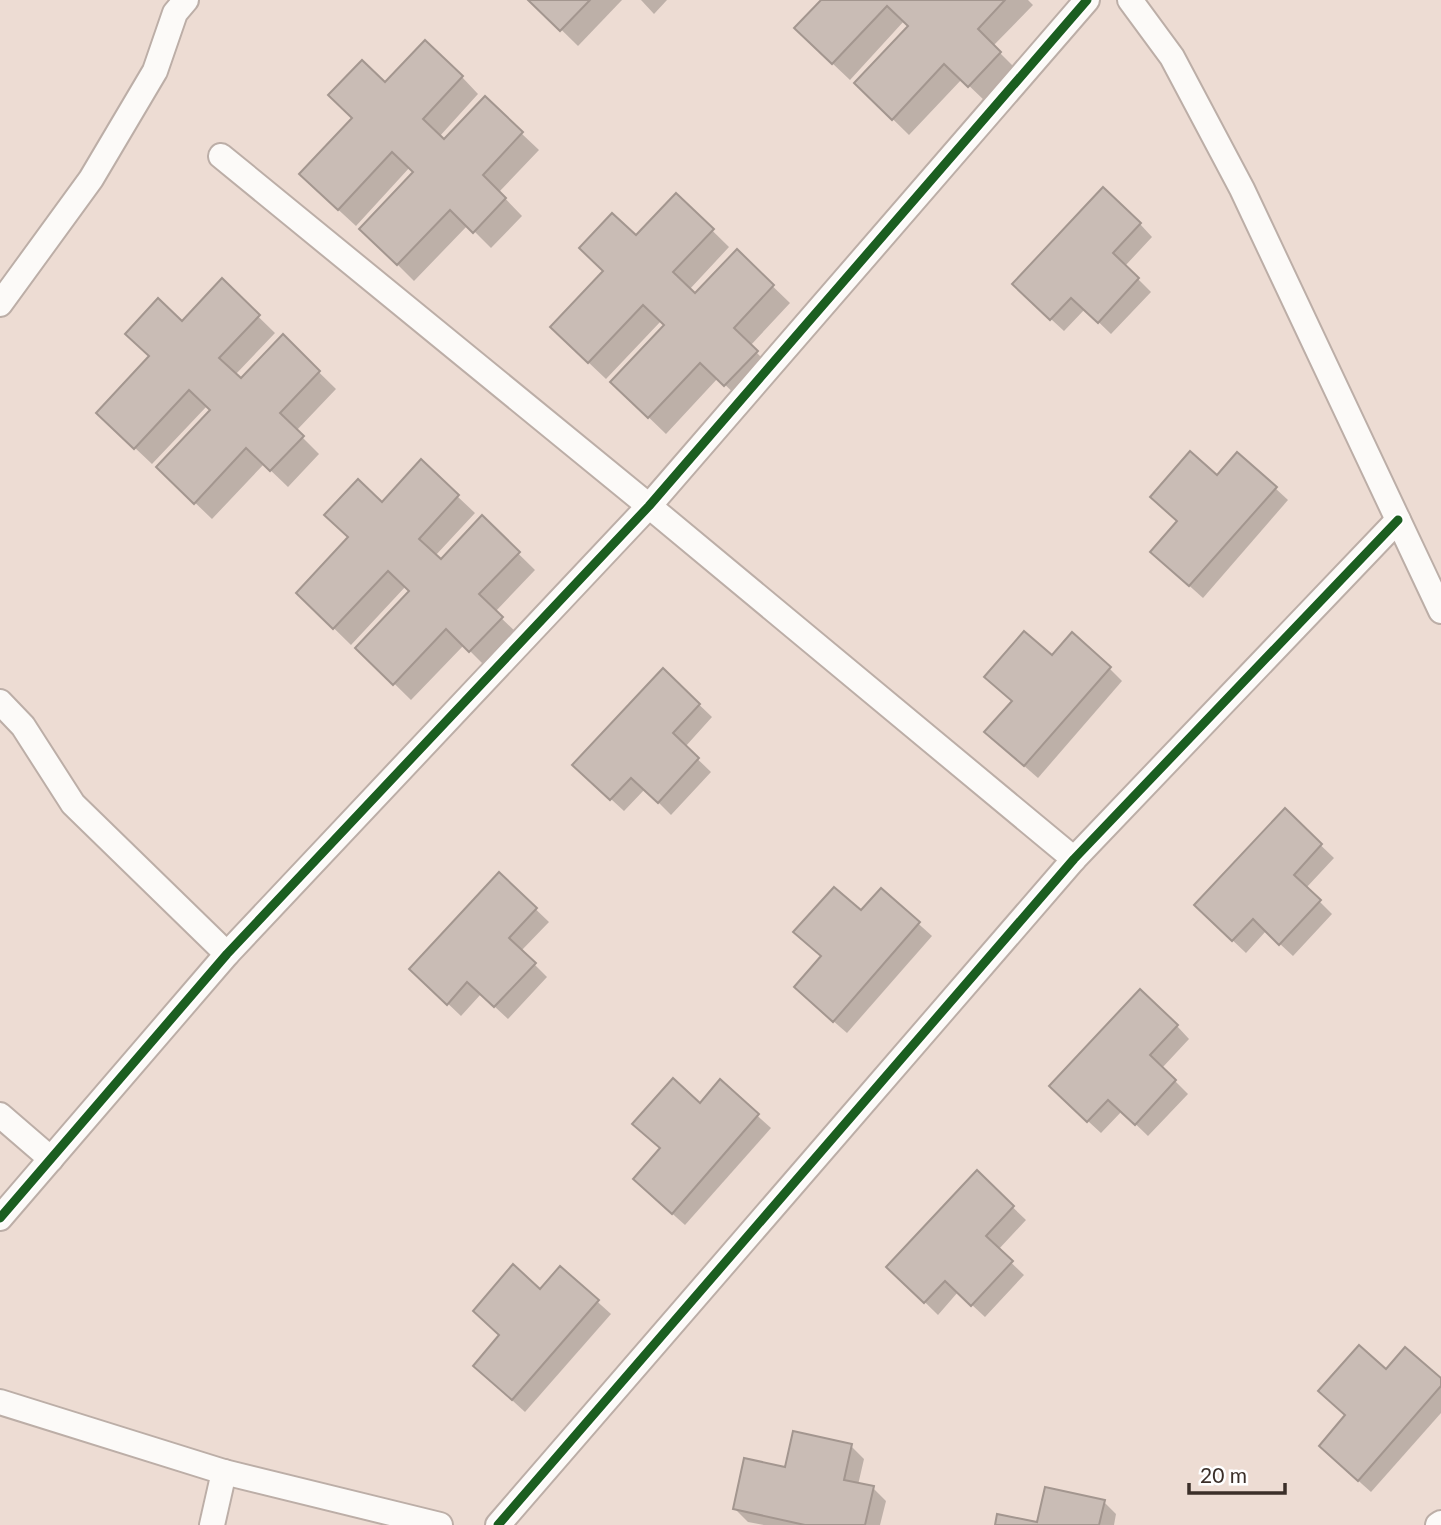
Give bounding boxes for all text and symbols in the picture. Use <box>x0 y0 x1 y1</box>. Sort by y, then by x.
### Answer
scale bar <box>1189 1452 1285 1496</box>
text: 20 m <box>1200 1462 1247 1487</box>

